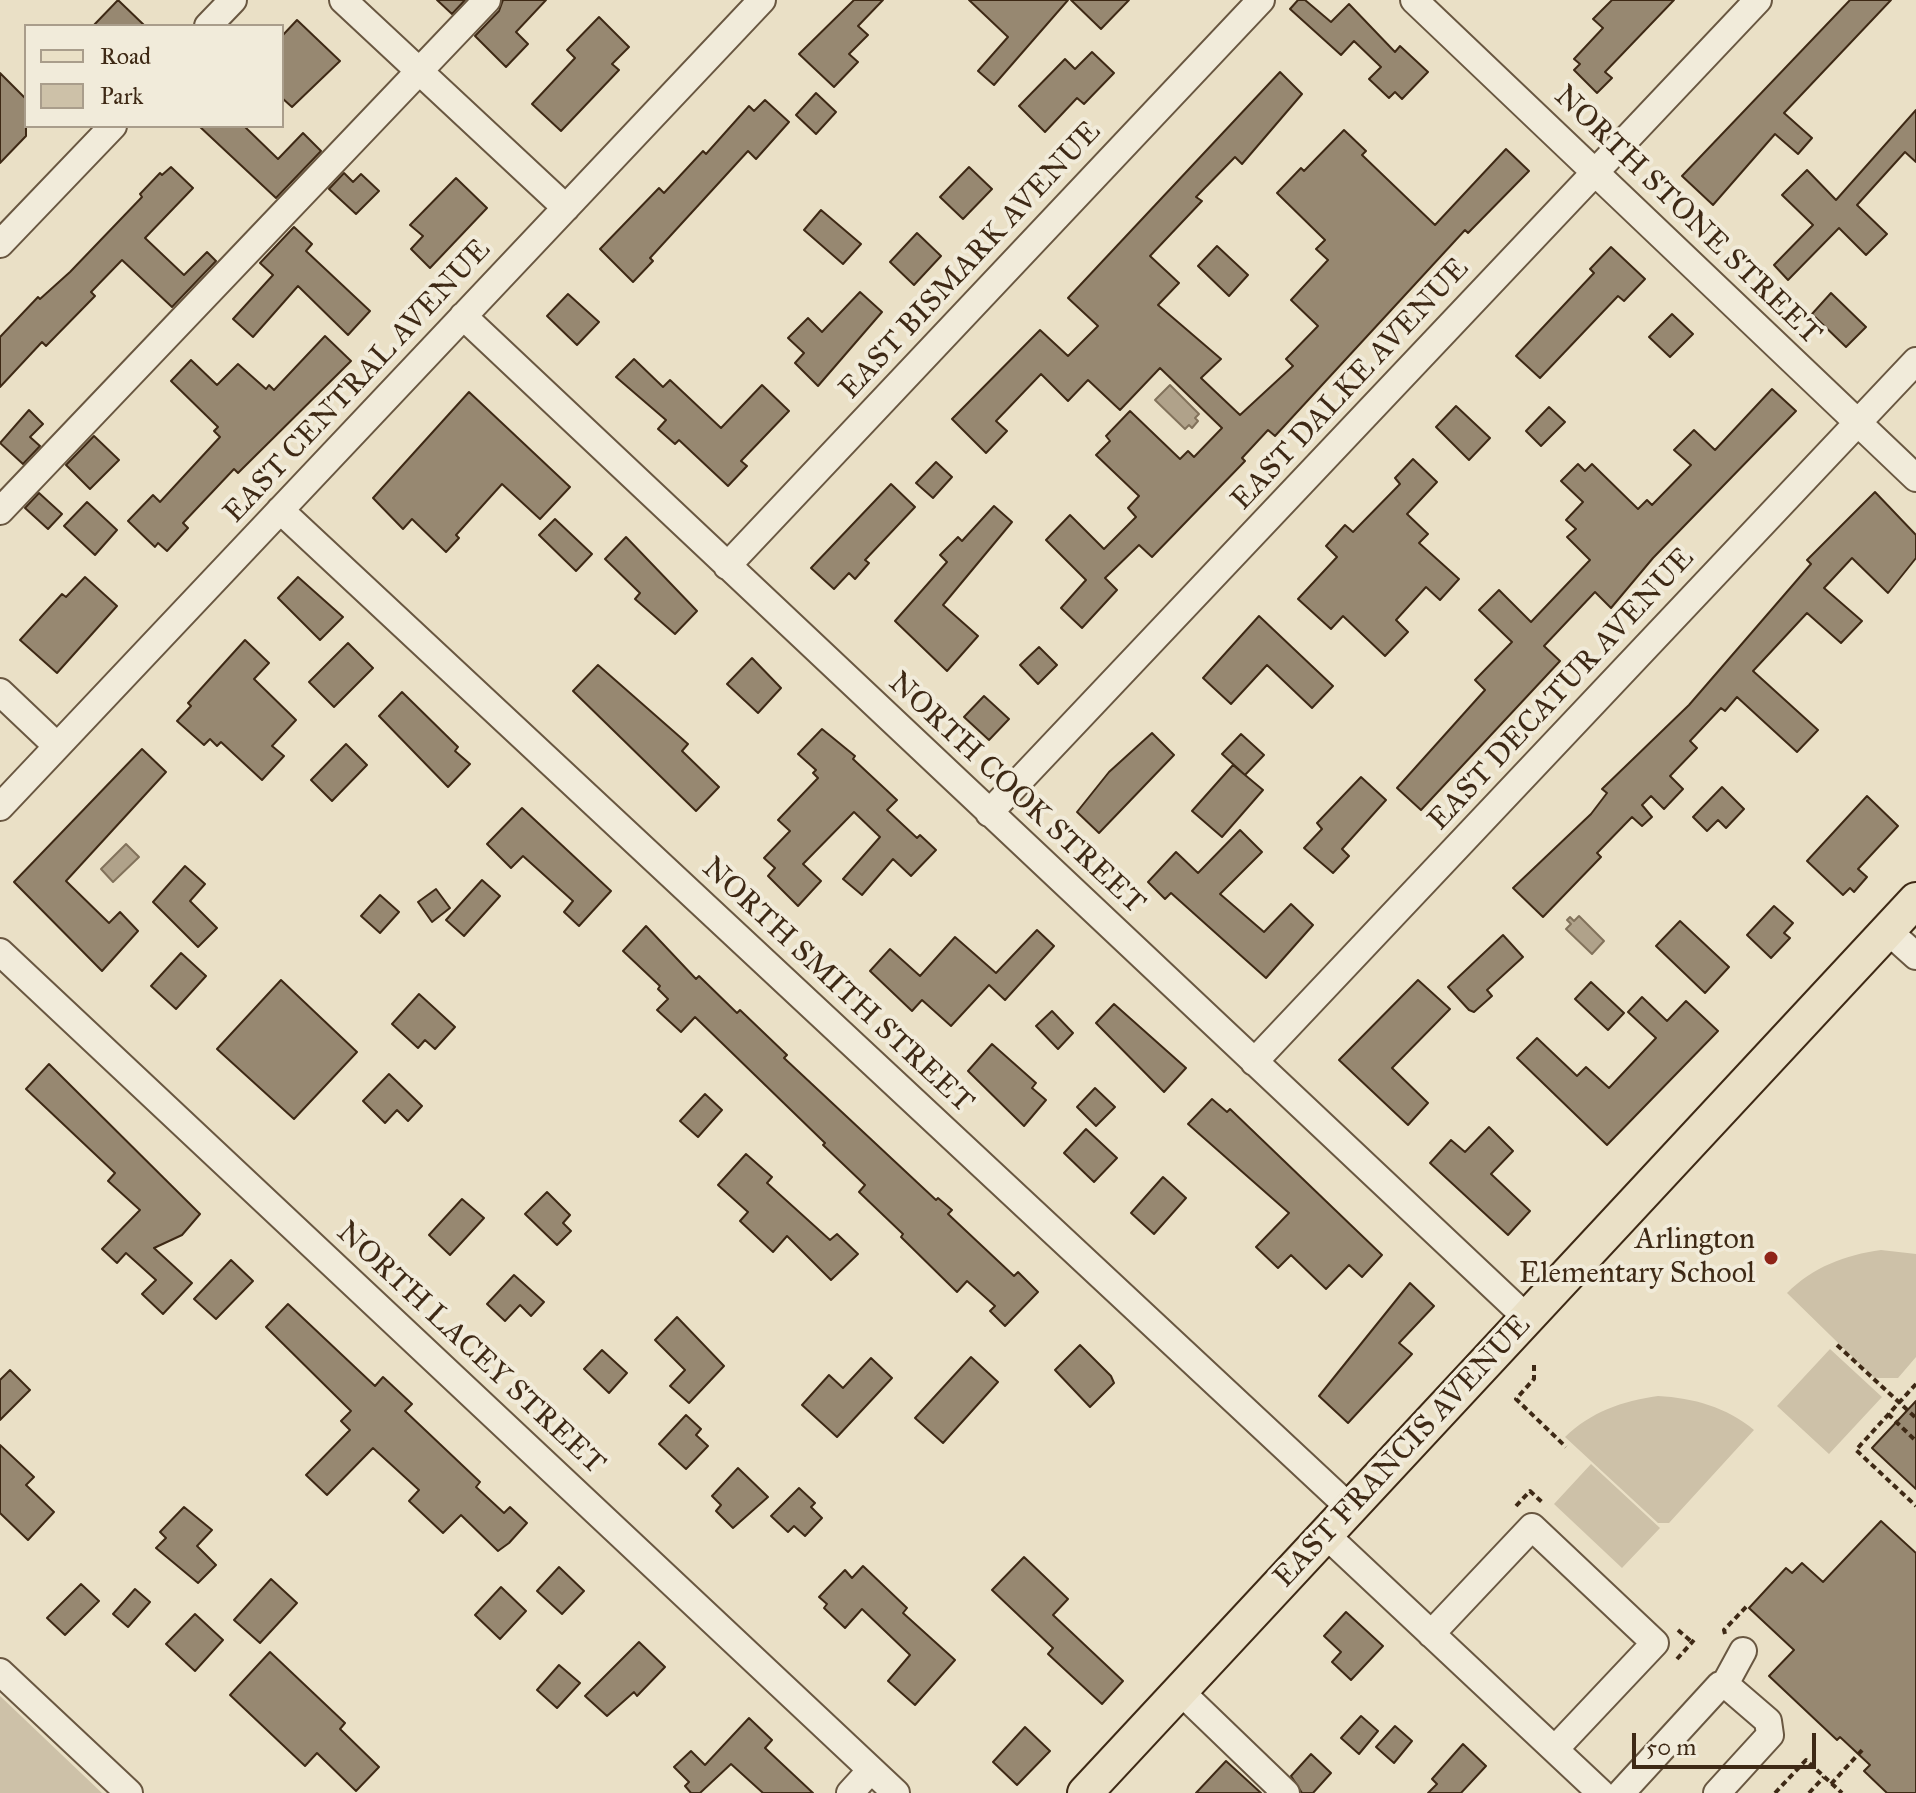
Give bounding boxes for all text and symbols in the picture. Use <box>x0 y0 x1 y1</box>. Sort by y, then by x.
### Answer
legend <box>24 24 284 128</box>
text: Road <box>100 41 151 71</box>
street label: NORTH STONE STREET <box>1546 79 1828 353</box>
text: Park <box>100 81 143 111</box>
street label: EAST BISMARK AVENUE <box>833 115 1109 407</box>
street label: EAST CENTRAL AVENUE <box>217 233 499 531</box>
street label: EAST DALKE AVENUE <box>1225 251 1477 519</box>
street label: EAST DECATUR AVENUE <box>1422 541 1702 839</box>
street label: NORTH COOK STREET <box>880 666 1152 922</box>
street label: NORTH SMITH STREET <box>694 851 980 1121</box>
street label: NORTH LACEY STREET <box>328 1215 612 1483</box>
place label: Arlington Elementary School <box>1519 1223 1755 1294</box>
marker: Arlington Elementary School <box>1762 1249 1780 1267</box>
street label: EAST FRANCIS AVENUE <box>1267 1308 1539 1596</box>
scale bar <box>1636 1717 1820 1767</box>
text: 50 m <box>1646 1732 1696 1762</box>

